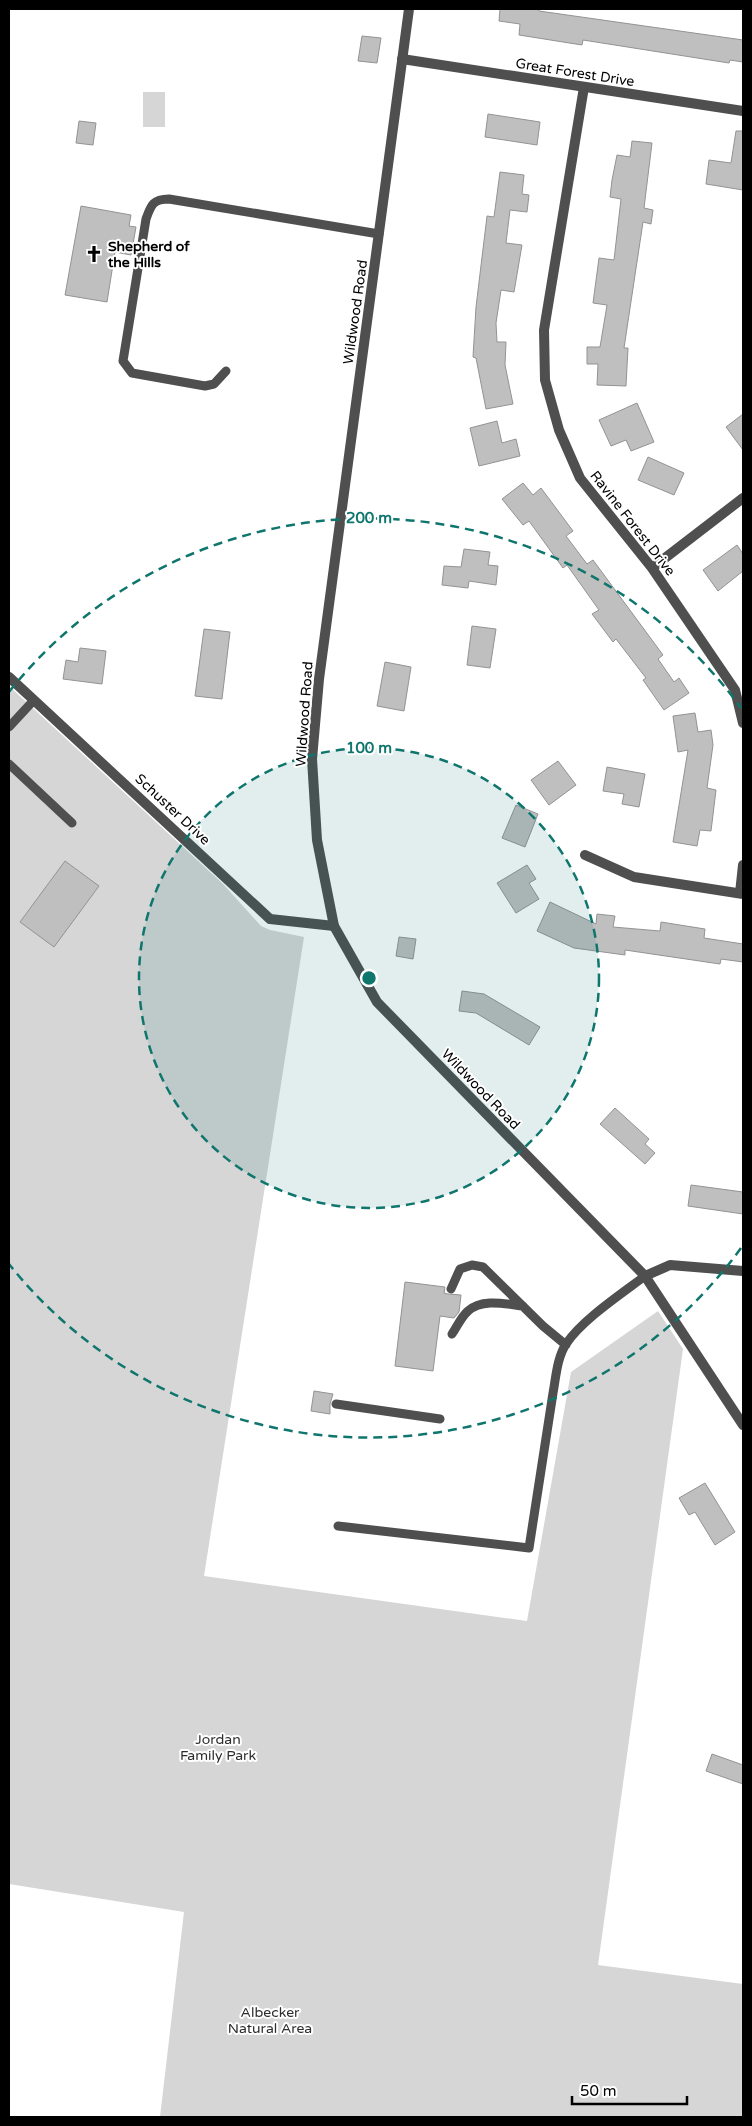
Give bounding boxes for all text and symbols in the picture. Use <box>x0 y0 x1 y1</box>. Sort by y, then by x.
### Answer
street label: Great Forest Drive <box>514 55 636 90</box>
place label: Shepherd of the Hills <box>107 238 190 271</box>
church icon: Shepherd of the Hills <box>84 244 104 264</box>
street label: Wildwood Road <box>340 259 371 365</box>
street label: Ravine Forest Drive <box>586 467 679 579</box>
text: 200 m <box>346 509 392 527</box>
street label: Wildwood Road <box>292 661 317 767</box>
text: 100 m <box>346 739 392 757</box>
street label: Schuster Drive <box>132 770 214 849</box>
centre of rings <box>360 969 378 987</box>
street label: Wildwood Road <box>438 1045 523 1133</box>
park label: Jordan Family Park <box>180 1731 256 1764</box>
park label: Albecker Natural Area <box>228 2004 312 2037</box>
scale bar <box>572 2074 687 2106</box>
text: 50 m <box>580 2082 617 2100</box>

